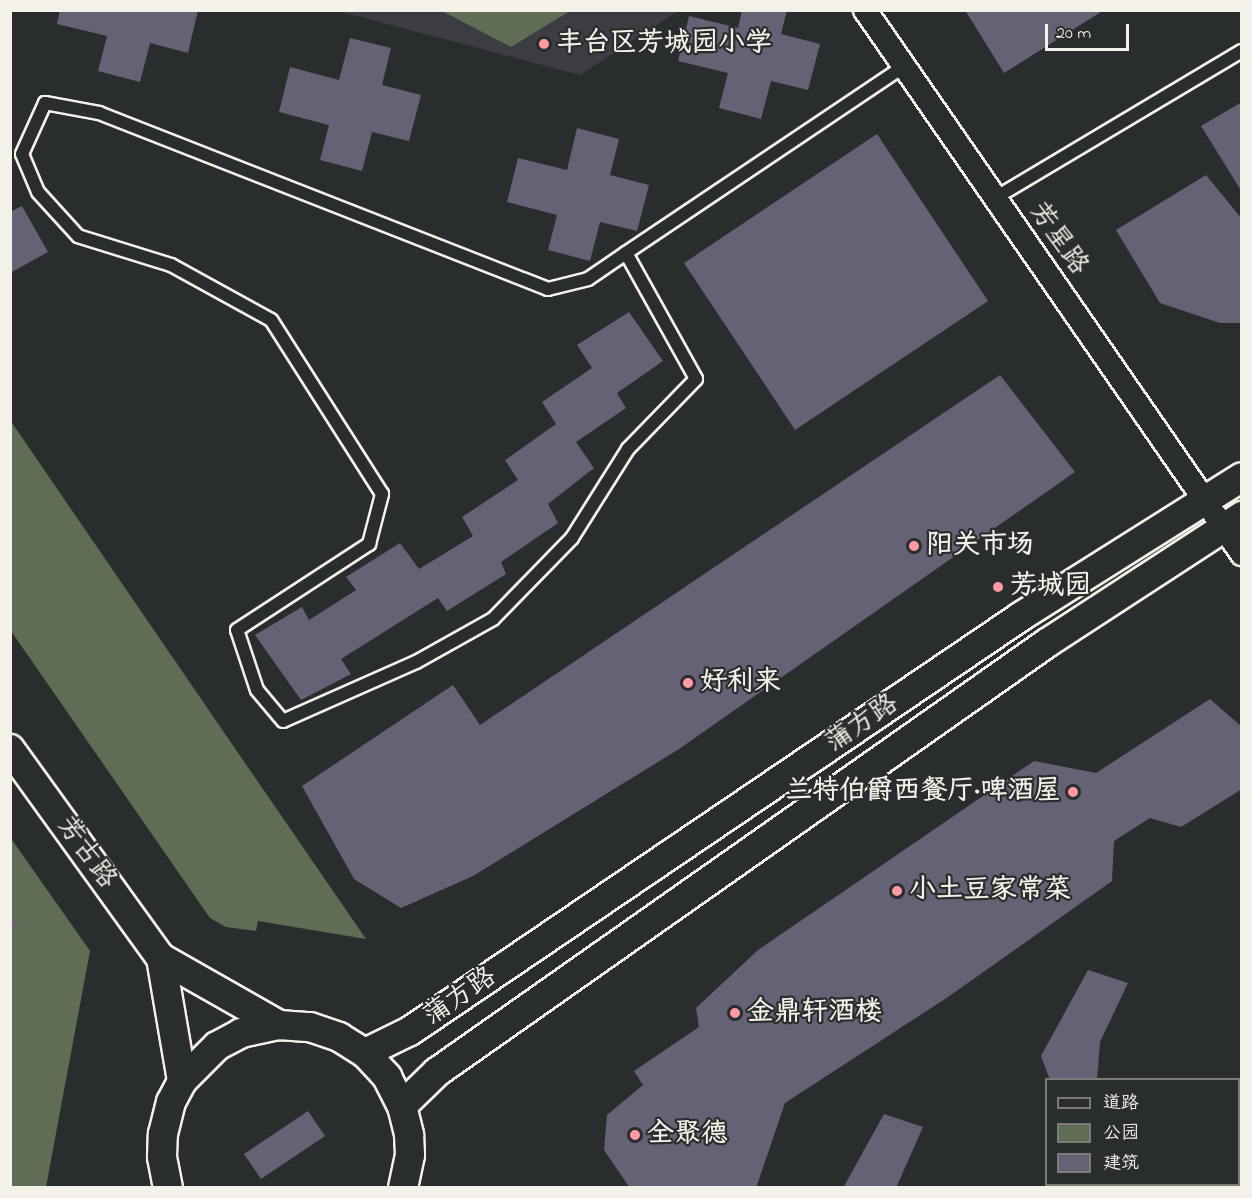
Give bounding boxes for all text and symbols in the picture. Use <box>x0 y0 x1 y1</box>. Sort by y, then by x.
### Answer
scale bar <box>1048 12 1132 50</box>
text: 20 m <box>1056 21 1091 47</box>
place label: 丰台区芳城园小学 <box>556 28 772 60</box>
marker: 丰台区芳城园小学 <box>537 37 551 51</box>
street label: 芳星路 <box>1021 197 1095 281</box>
place label: 阳关市场 <box>926 530 1034 562</box>
marker: 阳关市场 <box>907 539 921 553</box>
place label: 芳城园 <box>1010 571 1091 603</box>
marker: 芳城园 <box>991 580 1005 594</box>
place label: 好利来 <box>700 667 781 699</box>
marker: 好利来 <box>681 676 695 690</box>
street label: 蒲方路 <box>819 688 905 760</box>
place label: 兰特伯爵西餐厅·啤酒屋 <box>785 776 1061 808</box>
marker: 兰特伯爵西餐厅·啤酒屋 <box>1066 785 1080 799</box>
street label: 芳古路 <box>49 811 123 895</box>
place label: 小土豆家常菜 <box>909 875 1071 907</box>
marker: 小土豆家常菜 <box>890 884 904 898</box>
street label: 蒲方路 <box>417 961 503 1033</box>
place label: 金鼎轩酒楼 <box>747 997 882 1029</box>
marker: 金鼎轩酒楼 <box>728 1006 742 1020</box>
legend <box>1045 1078 1240 1186</box>
text: 道路 <box>1103 1091 1139 1117</box>
place label: 全聚德 <box>647 1119 728 1151</box>
text: 公园 <box>1103 1121 1139 1147</box>
marker: 全聚德 <box>628 1128 642 1142</box>
text: 建筑 <box>1103 1151 1139 1177</box>

